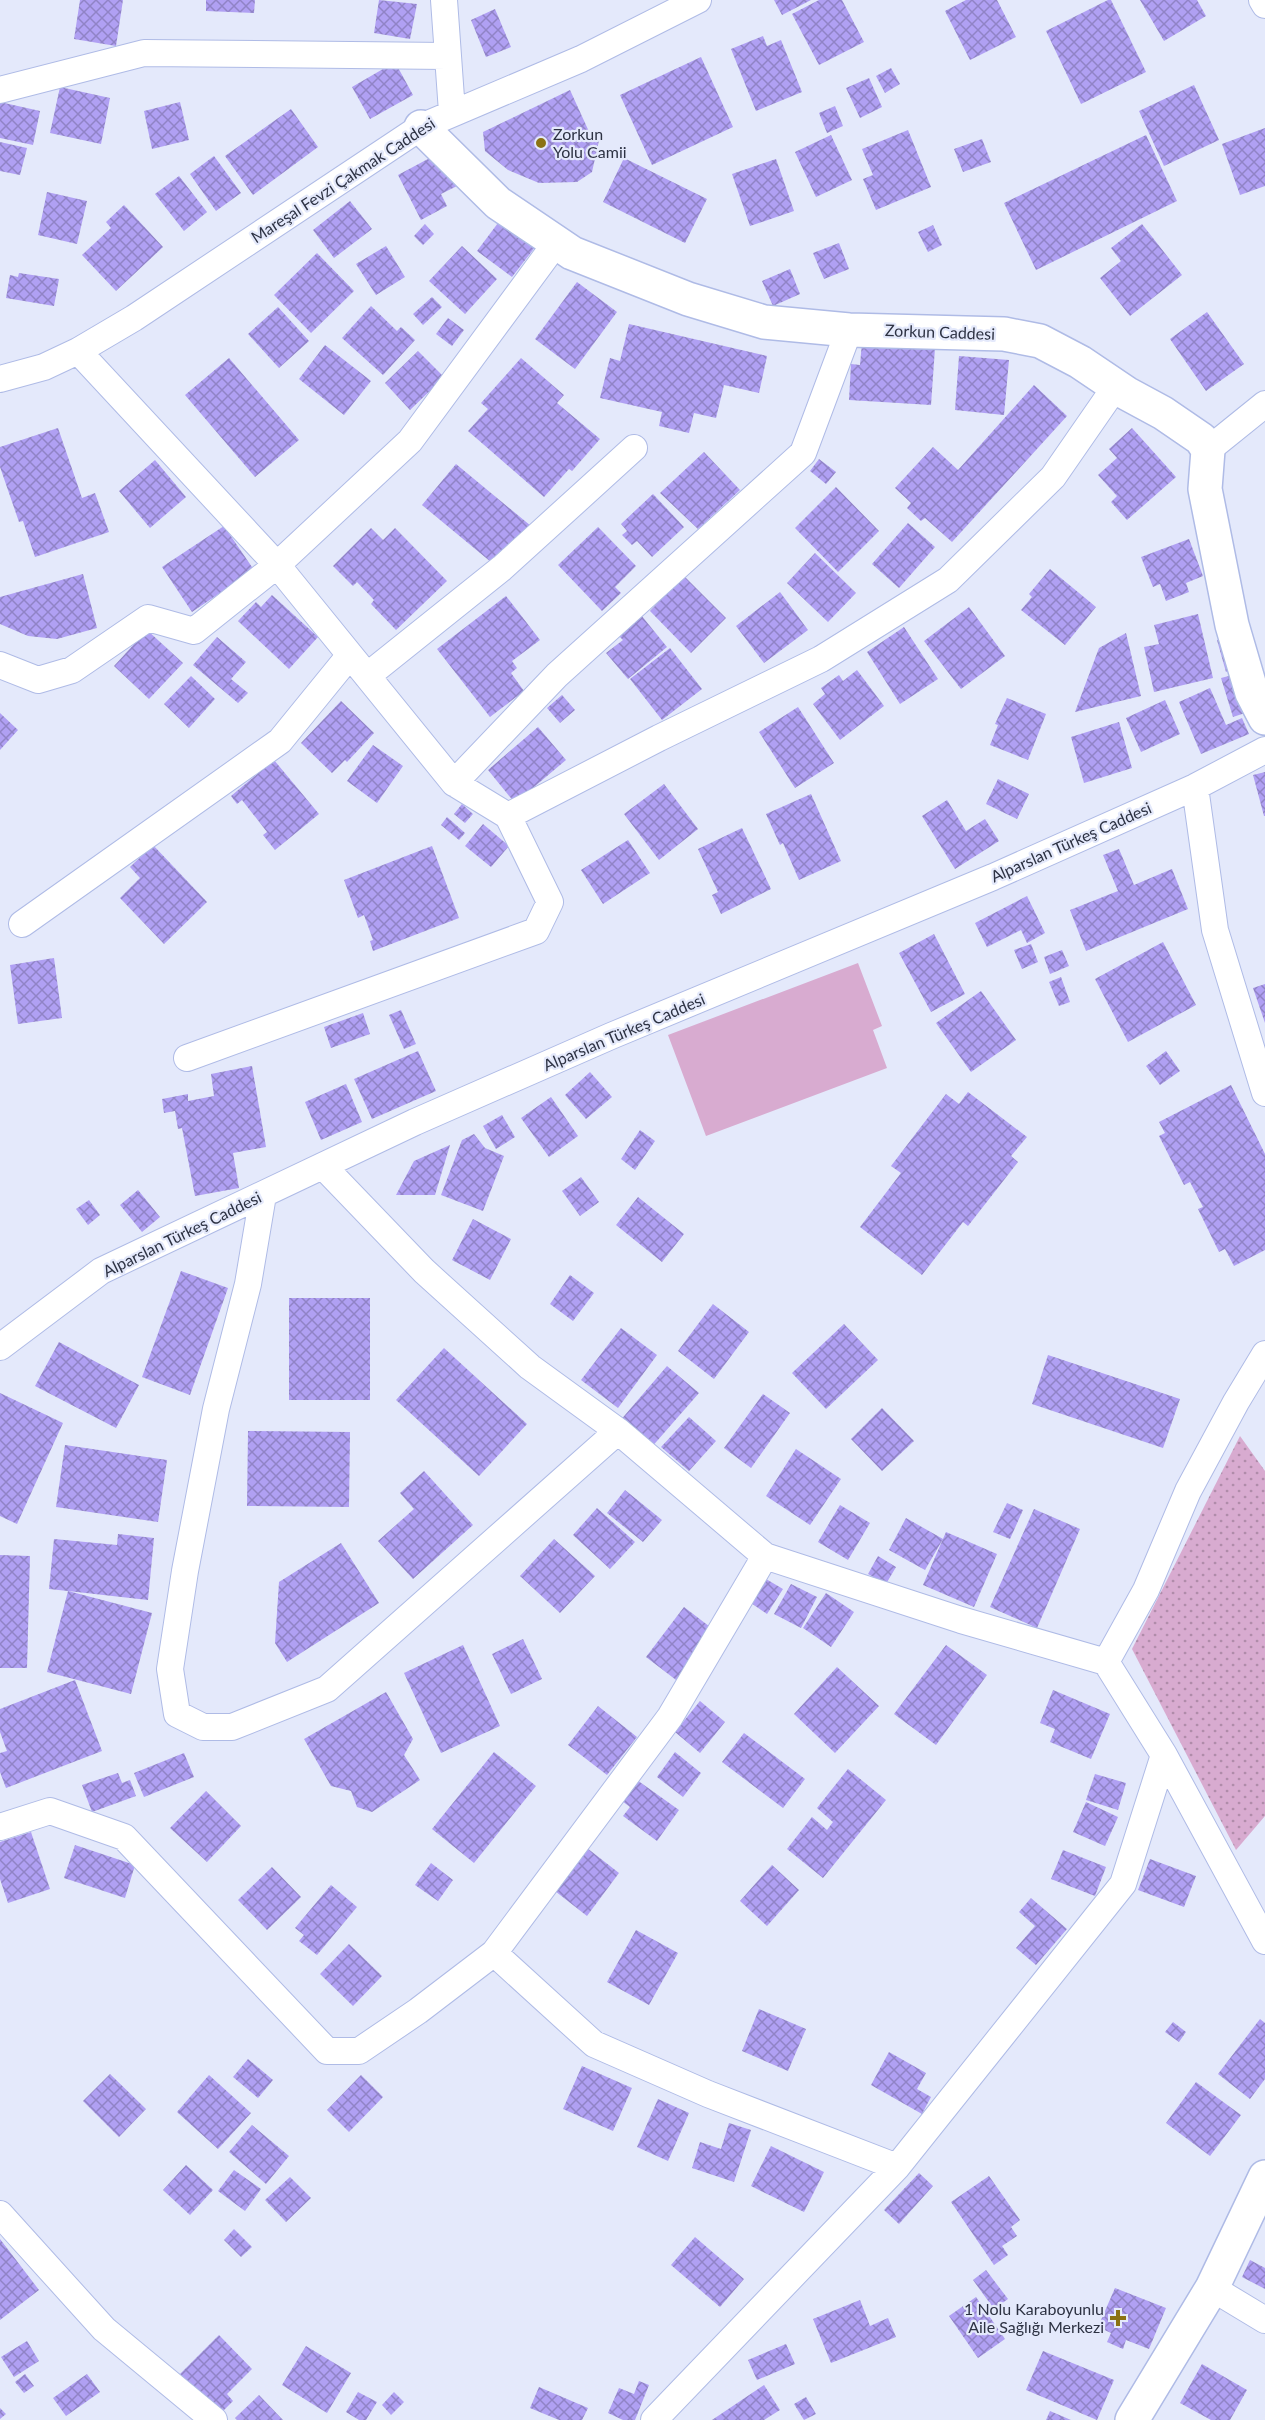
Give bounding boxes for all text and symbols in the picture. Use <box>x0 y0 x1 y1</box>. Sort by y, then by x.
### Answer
street label: Mareşal Fevzi Çakmak Caddesi <box>247 113 438 246</box>
place label: Zorkun Yolu Camii <box>553 124 627 161</box>
marker: Zorkun Yolu Camii <box>534 136 548 150</box>
street label: Zorkun Caddesi <box>885 320 995 343</box>
street label: Alparslan Türkeş Caddesi <box>987 797 1154 886</box>
street label: Alparslan Türkeş Caddesi <box>540 989 708 1074</box>
street label: Alparslan Türkeş Caddesi <box>99 1187 264 1280</box>
place label: 1 Nolu Karaboyunlu Aile Sağlığı Merkezi <box>964 2299 1104 2336</box>
marker: 1 Nolu Karaboyunlu Aile Sağlığı Merkezi <box>1109 2309 1127 2327</box>

